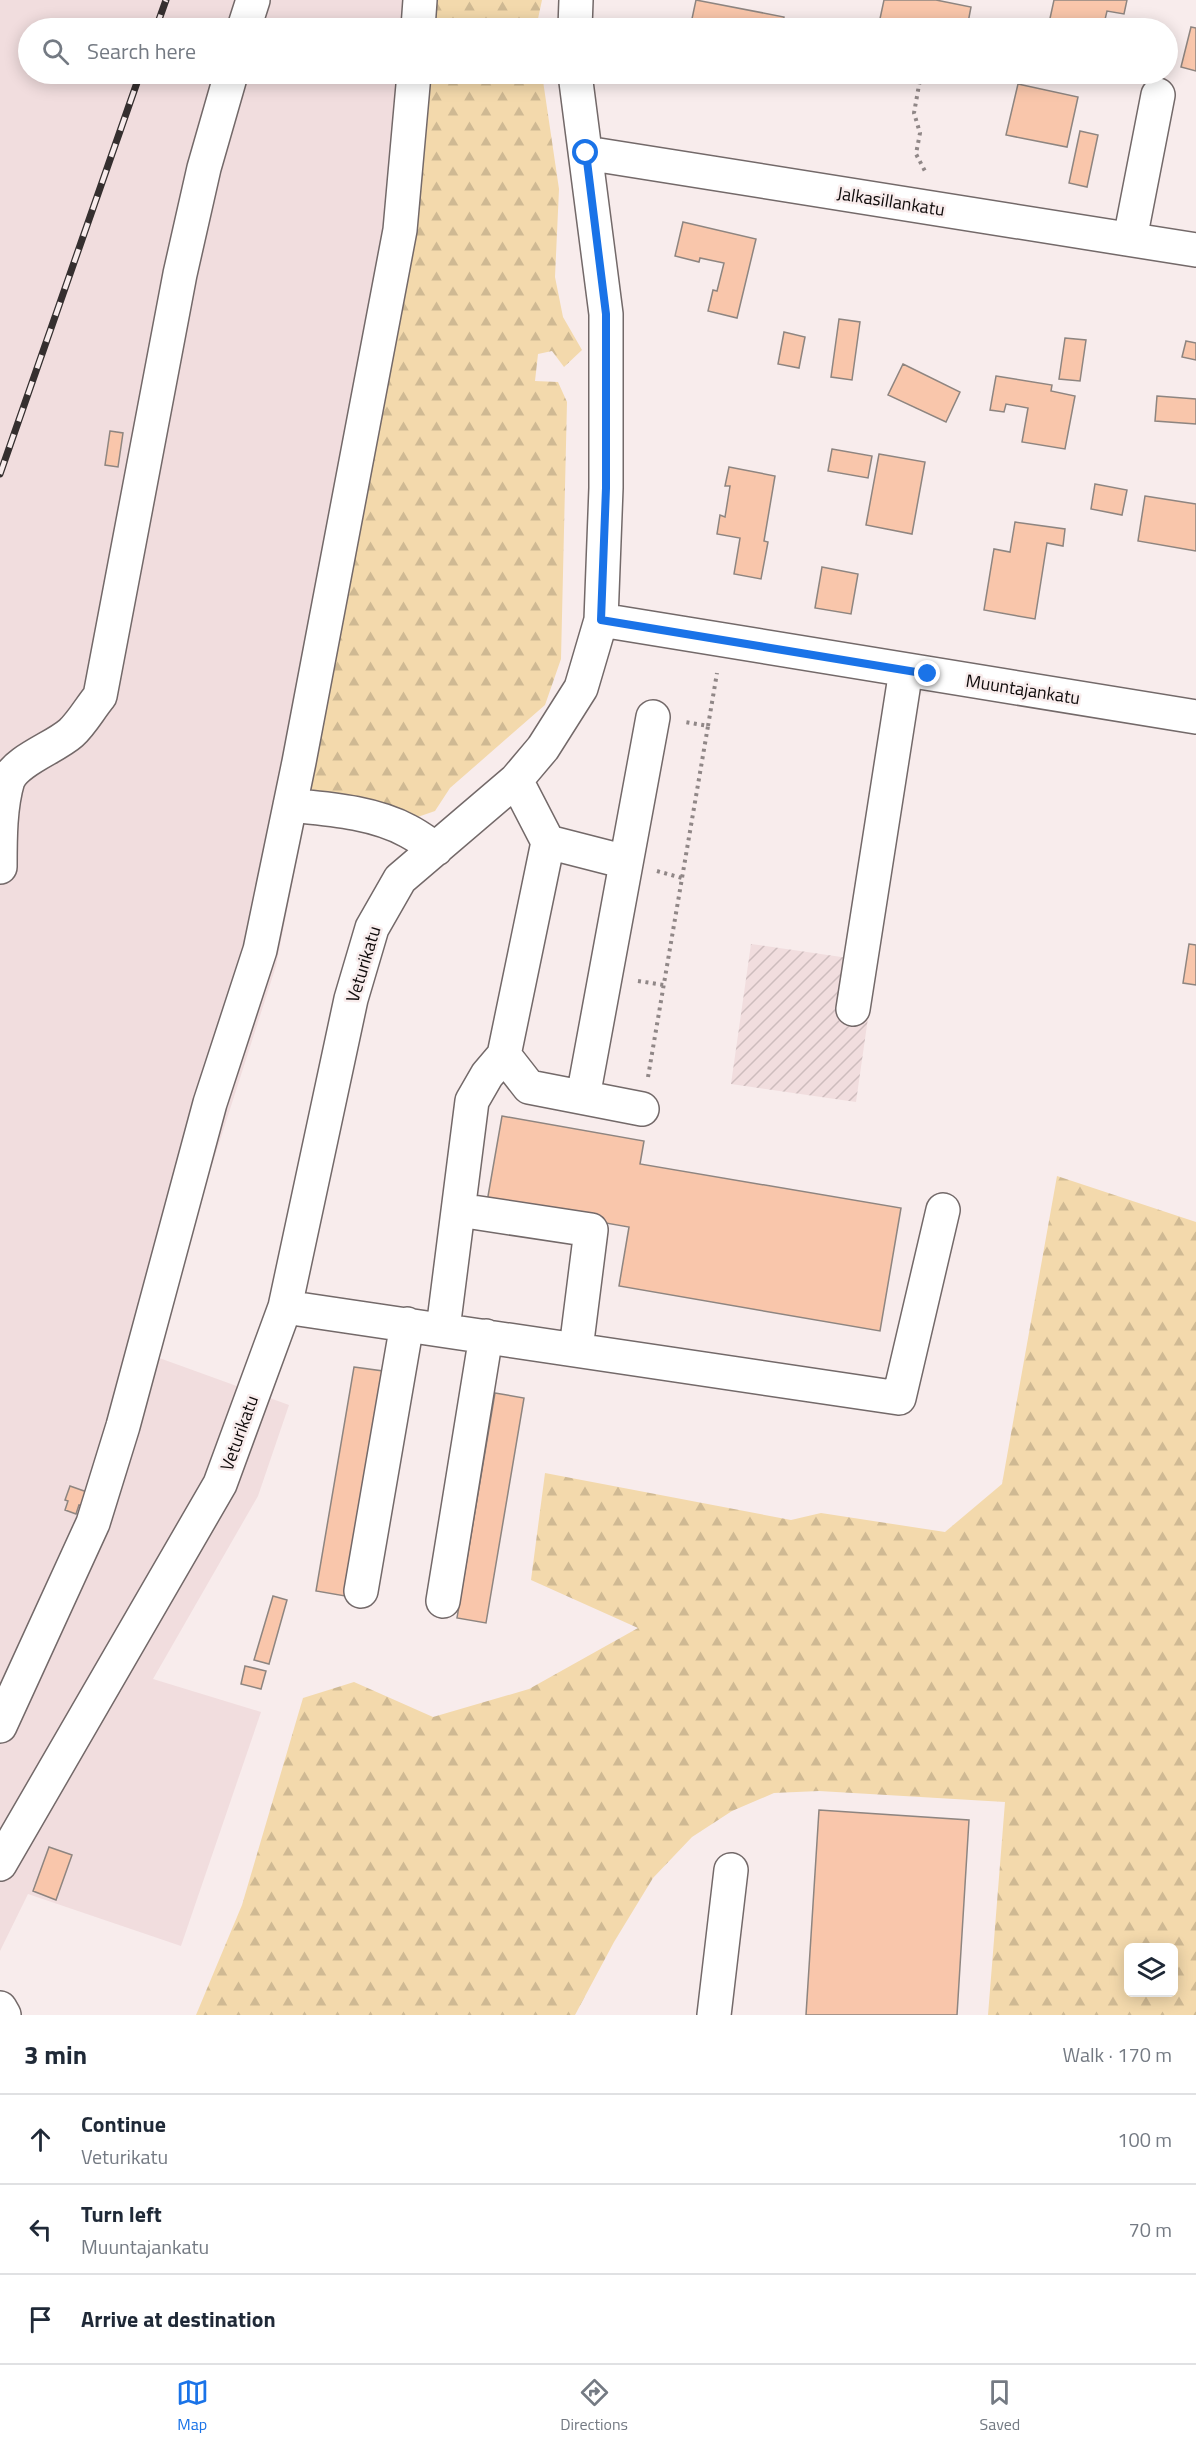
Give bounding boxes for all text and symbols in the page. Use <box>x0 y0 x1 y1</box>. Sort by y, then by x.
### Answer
search box <box>18 18 1178 84</box>
text: Search here <box>87 34 196 68</box>
icon: search <box>39 35 72 68</box>
route start <box>572 139 598 165</box>
street label: Jalkasillankatu <box>835 179 947 223</box>
route end <box>914 660 940 686</box>
street label: Muuntajankatu <box>964 667 1082 711</box>
street label: Veturikatu <box>339 923 387 1005</box>
street label: Veturikatu <box>213 1392 265 1474</box>
map controls <box>1124 1943 1178 1997</box>
button: layers <box>1124 1943 1178 1997</box>
text: 3 min <box>24 2035 87 2074</box>
text: Walk · 170 m <box>1063 2039 1172 2070</box>
text: Continue <box>81 2107 166 2141</box>
icon: ahead <box>24 2123 57 2156</box>
text: 100 m <box>1117 2124 1172 2155</box>
text: Veturikatu <box>81 2141 168 2172</box>
text: Turn left <box>81 2197 162 2231</box>
icon: left <box>24 2213 57 2246</box>
text: 70 m <box>1128 2214 1172 2245</box>
text: Muuntajankatu <box>81 2231 209 2262</box>
text: Arrive at destination <box>81 2302 276 2336</box>
icon: arrive <box>24 2303 57 2336</box>
tab: Map <box>176 2376 209 2436</box>
tab: Directions <box>560 2376 628 2436</box>
tab: Saved <box>980 2376 1020 2436</box>

